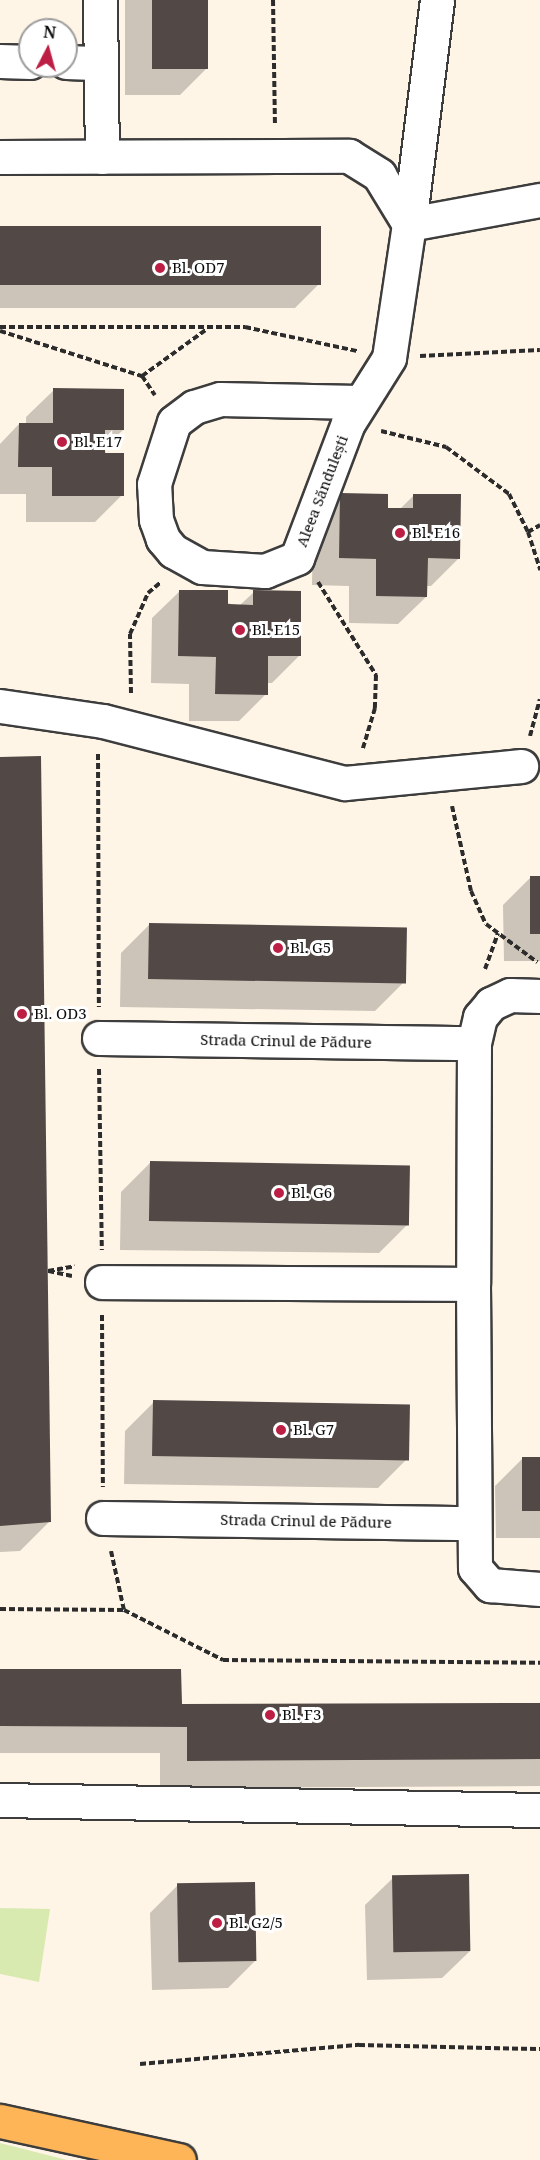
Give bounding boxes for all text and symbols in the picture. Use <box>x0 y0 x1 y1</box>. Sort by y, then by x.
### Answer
north arrow <box>18 18 78 78</box>
text: N <box>42 20 57 44</box>
place label: Bl. OD7 <box>172 259 225 277</box>
marker: Bl. OD7 <box>153 261 167 275</box>
place label: Bl. E17 <box>74 433 122 451</box>
street label: Aleea Săndulești <box>292 433 352 549</box>
marker: Bl. E17 <box>55 435 69 449</box>
place label: Bl. E16 <box>412 524 460 542</box>
marker: Bl. E16 <box>393 526 407 540</box>
place label: Bl. E15 <box>252 621 300 639</box>
marker: Bl. E15 <box>233 623 247 637</box>
place label: Bl. G5 <box>290 939 331 957</box>
marker: Bl. G5 <box>271 941 285 955</box>
place label: Bl. OD3 <box>34 1005 87 1023</box>
marker: Bl. OD3 <box>15 1007 29 1021</box>
street label: Strada Crinul de Pădure <box>200 1031 372 1051</box>
place label: Bl. G6 <box>291 1184 332 1202</box>
marker: Bl. G6 <box>272 1186 286 1200</box>
place label: Bl. G7 <box>293 1421 334 1439</box>
marker: Bl. G7 <box>274 1423 288 1437</box>
street label: Strada Crinul de Pădure <box>220 1511 392 1531</box>
place label: Bl. F3 <box>282 1706 321 1724</box>
marker: Bl. F3 <box>263 1708 277 1722</box>
place label: Bl. G2/5 <box>229 1914 283 1932</box>
marker: Bl. G2/5 <box>210 1916 224 1930</box>

